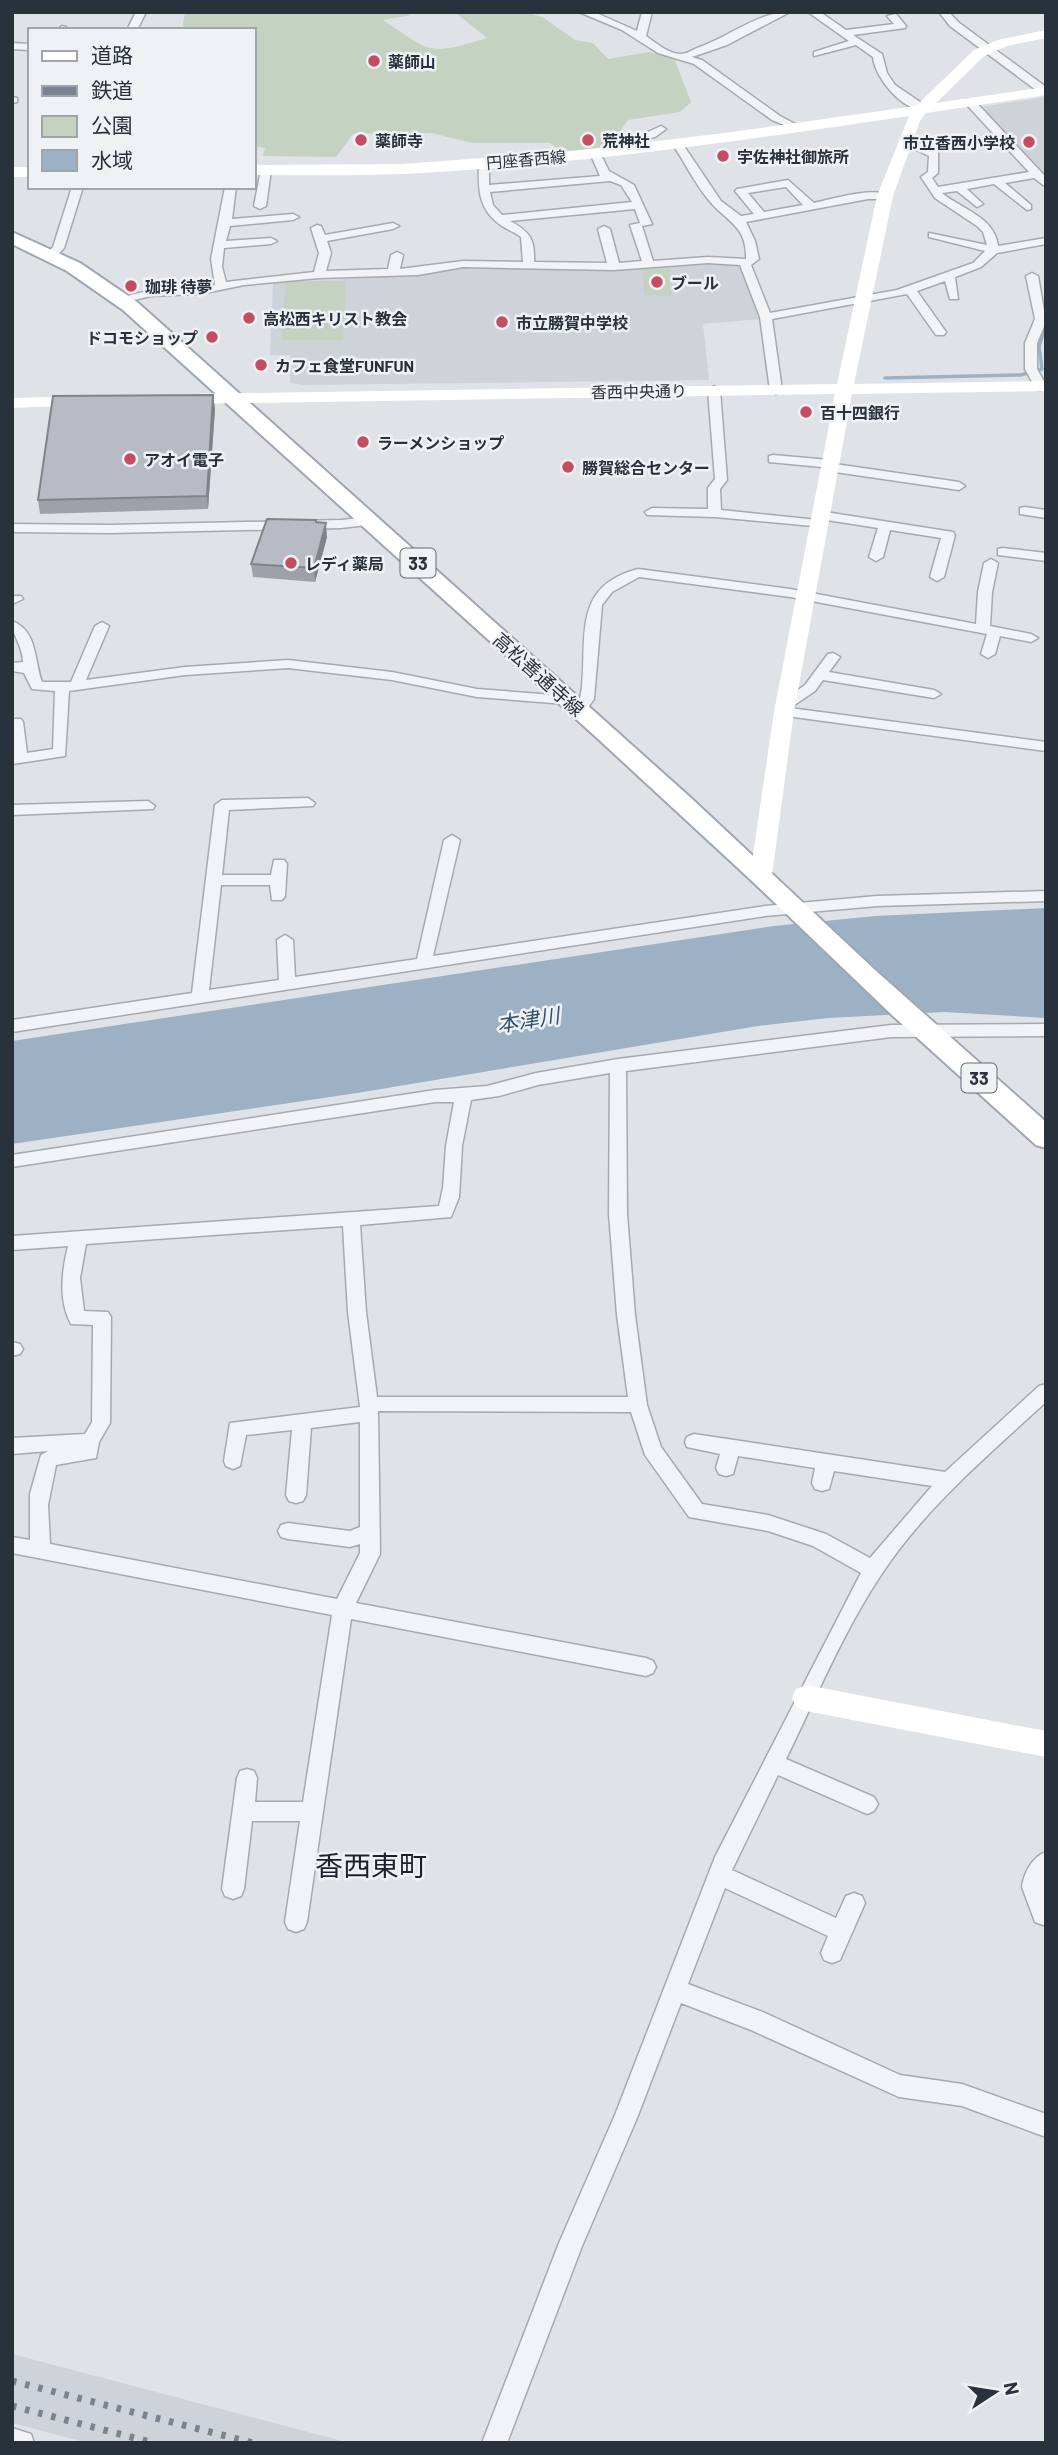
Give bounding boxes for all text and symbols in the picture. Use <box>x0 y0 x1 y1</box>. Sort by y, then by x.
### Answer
legend <box>28 28 256 189</box>
text: 道路 <box>91 42 133 67</box>
place label: 薬師山 <box>388 52 436 71</box>
marker: 薬師山 <box>366 53 382 69</box>
text: 鉄道 <box>91 77 133 102</box>
text: 公園 <box>91 112 133 137</box>
place label: 薬師寺 <box>375 131 423 150</box>
place label: 荒神社 <box>602 131 650 150</box>
marker: 薬師寺 <box>353 132 369 148</box>
marker: 荒神社 <box>580 132 596 148</box>
place label: 市立香西小学校 <box>903 133 1015 152</box>
marker: 市立香西小学校 <box>1021 134 1037 150</box>
street label: 円座香西線 <box>485 146 567 172</box>
text: 水域 <box>91 147 133 172</box>
place label: 宇佐神社御旅所 <box>737 147 849 166</box>
marker: 宇佐神社御旅所 <box>715 148 731 164</box>
place label: ブール <box>671 273 719 292</box>
marker: ブール <box>649 274 665 290</box>
place label: 珈琲 待夢 <box>145 277 212 296</box>
marker: 珈琲 待夢 <box>123 278 139 294</box>
place label: 高松西キリスト教会 <box>263 309 407 328</box>
marker: 高松西キリスト教会 <box>241 310 257 326</box>
place label: 市立勝賀中学校 <box>516 313 628 332</box>
marker: 市立勝賀中学校 <box>494 314 510 330</box>
place label: ドコモショップ <box>86 328 198 347</box>
marker: ドコモショップ <box>204 329 220 345</box>
place label: カフェ食堂FUNFUN <box>275 356 414 375</box>
marker: カフェ食堂FUNFUN <box>253 357 269 373</box>
street label: 香西中央通り <box>591 381 687 401</box>
place label: 百十四銀行 <box>820 403 900 422</box>
marker: 百十四銀行 <box>798 404 814 420</box>
place label: ラーメンショップ <box>377 433 504 452</box>
marker: ラーメンショップ <box>355 434 371 450</box>
place label: アオイ電子 <box>144 450 224 469</box>
marker: アオイ電子 <box>122 451 138 467</box>
place label: 勝賀総合センター <box>582 458 710 477</box>
marker: 勝賀総合センター <box>560 459 576 475</box>
road number: 33 <box>400 548 436 578</box>
place label: レディ薬局 <box>305 554 384 573</box>
marker: レディ薬局 <box>283 555 299 571</box>
street label: 高松善通寺線 <box>489 627 589 721</box>
water label: 本津川 <box>495 1001 563 1036</box>
road number: 33 <box>962 1064 996 1092</box>
district label: 香西東町 <box>315 1848 427 1882</box>
north arrow <box>960 2357 1030 2427</box>
text: N <box>1000 2380 1025 2397</box>

